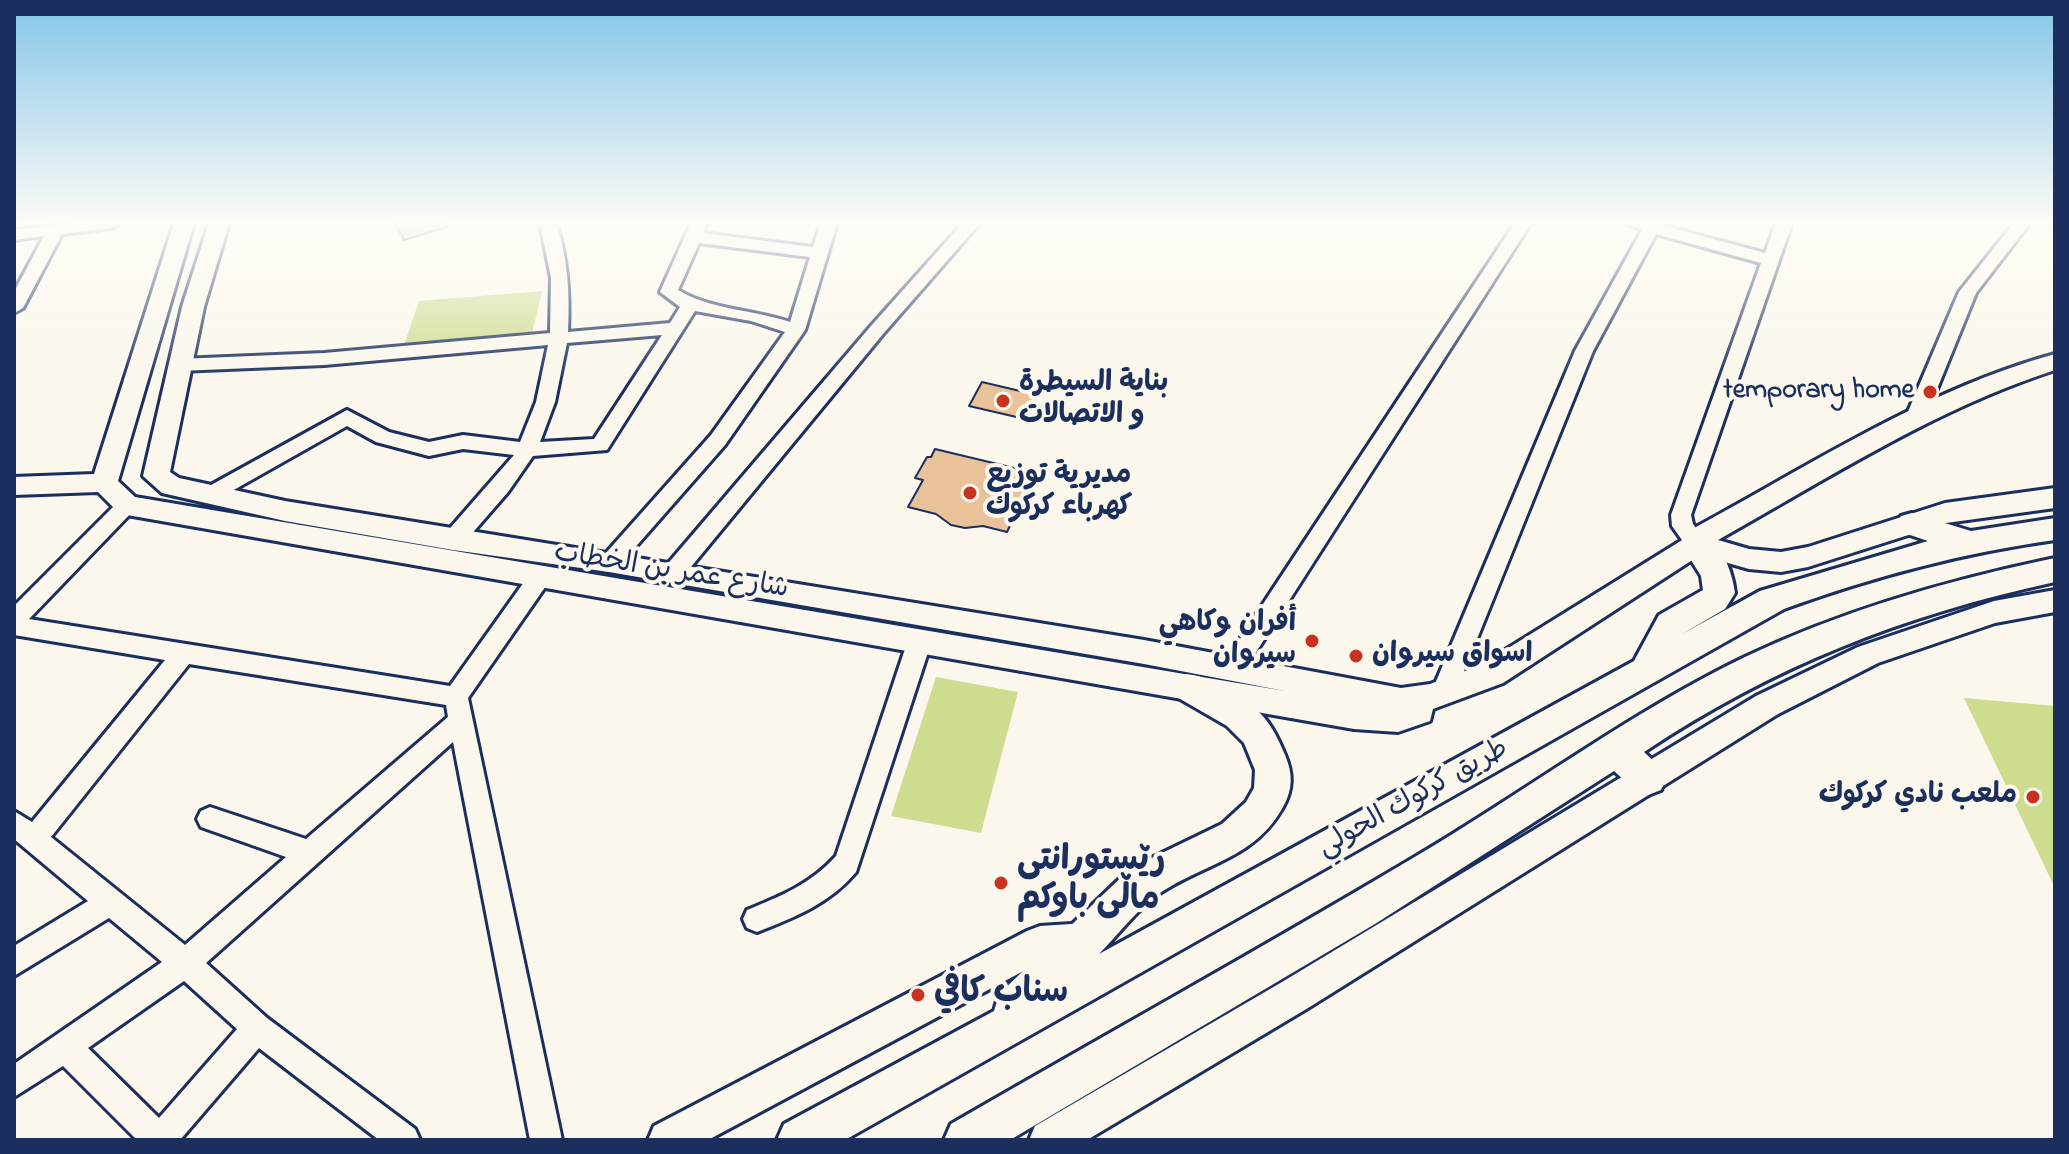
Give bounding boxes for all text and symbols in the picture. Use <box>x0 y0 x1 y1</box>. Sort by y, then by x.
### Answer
place label: بناية السيطرة و الاتصالات <box>1019 368 1168 434</box>
place label: temporary home <box>1723 375 1914 409</box>
marker: temporary home <box>1921 383 1939 401</box>
marker: بناية السيطرة و الاتصالات <box>994 392 1012 410</box>
place label: مديرية توزيع كهرباء كركوك <box>986 460 1132 526</box>
marker: مديرية توزيع كهرباء كركوك <box>961 484 979 502</box>
street label: شارع عمر بن الخطاب <box>551 538 791 608</box>
place label: أفران وكاهي سيروان <box>1159 608 1296 674</box>
marker: أفران وكاهي سيروان <box>1303 632 1321 650</box>
place label: اسواق سيروان <box>1372 639 1533 673</box>
marker: اسواق سيروان <box>1347 647 1365 665</box>
street label: طريق كركوك الحولي <box>1313 734 1515 866</box>
place label: ملعب نادي كركوك <box>1819 780 2017 814</box>
marker: ملعب نادي كركوك <box>2024 788 2042 806</box>
place label: رێستورانتی ماڵی باوکم <box>1017 843 1165 922</box>
marker: رێستورانتی ماڵی باوکم <box>992 874 1010 892</box>
place label: سناب كافي <box>934 975 1068 1015</box>
marker: سناب كافي <box>909 986 927 1004</box>

